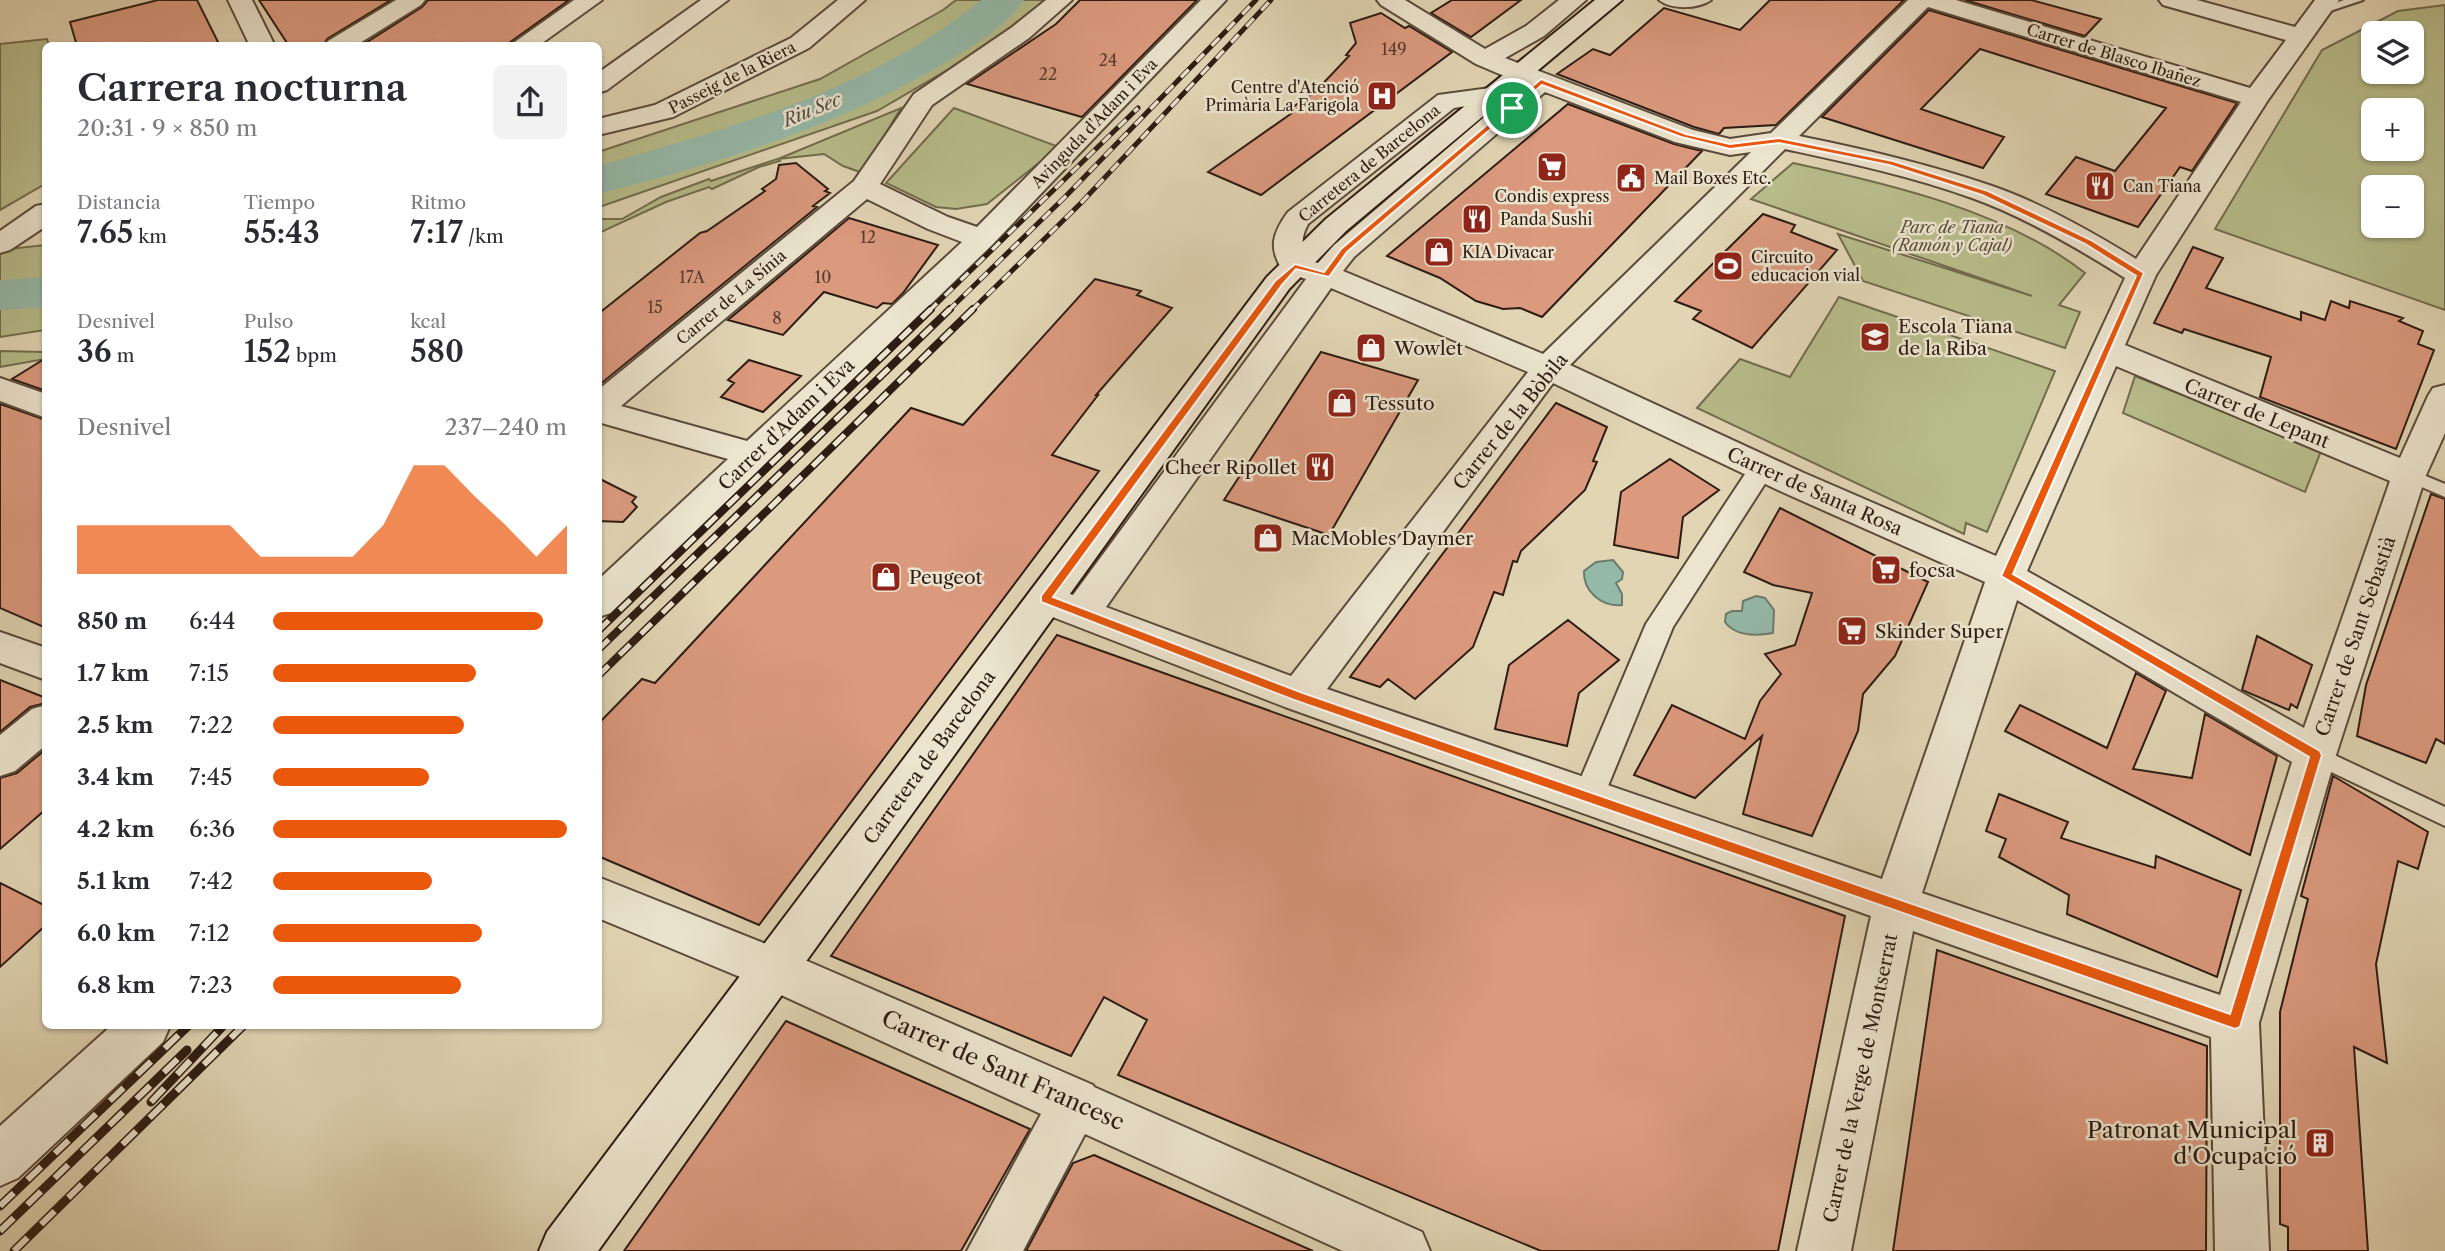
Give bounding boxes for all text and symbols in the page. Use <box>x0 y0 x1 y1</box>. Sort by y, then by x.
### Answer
street label: Carrer de Blasco Ibañez <box>2024 19 2204 91</box>
map controls <box>2361 21 2424 238</box>
button: layers <box>2361 21 2424 84</box>
street label: Passeig de la Riera <box>665 36 799 118</box>
house number: 149 <box>1381 39 1407 59</box>
house number: 24 <box>1099 50 1117 70</box>
street label: Avinguda d'Adam i Eva <box>1026 53 1162 193</box>
text: Carrera nocturna <box>77 64 407 111</box>
house number: 22 <box>1039 64 1057 84</box>
button: share <box>493 65 567 139</box>
place label: Centre d'Atenció Primària La Farigola <box>1205 77 1360 115</box>
pin <box>1482 78 1542 138</box>
hospital icon: Centre d'Atenció Primària La Farigola <box>1365 79 1399 113</box>
water label: Riu Sec <box>778 88 845 132</box>
icon: arrive <box>1493 89 1531 127</box>
button: + <box>2361 98 2424 161</box>
street label: Carretera de Barcelona <box>1294 99 1444 226</box>
text: 20:31 · 9 × 850 m <box>77 114 257 142</box>
supermarket icon: Condis express <box>1535 150 1569 184</box>
public building icon: Mail Boxes Etc. <box>1614 161 1648 195</box>
place label: Mail Boxes Etc. <box>1654 168 1771 188</box>
restaurant icon: Can Tiana <box>2083 169 2117 203</box>
button: − <box>2361 175 2424 238</box>
place label: Can Tiana <box>2123 176 2202 196</box>
place label: Condis express <box>1495 186 1609 206</box>
text: Distancia <box>77 191 161 214</box>
text: Tiempo <box>244 191 315 214</box>
text: Ritmo <box>410 191 466 214</box>
restaurant icon: Panda Sushi <box>1460 202 1494 236</box>
place label: Panda Sushi <box>1500 209 1592 229</box>
text: 7.65 <box>77 214 133 251</box>
text: 55:43 <box>244 214 320 251</box>
text: 7:17 <box>410 214 463 251</box>
park label: Parc de Tiana (Ramón y Cajal) <box>1891 217 2013 255</box>
text: km <box>133 225 167 248</box>
text: /km <box>463 225 504 248</box>
house number: 12 <box>860 227 876 247</box>
shop icon: KIA Divacar <box>1422 235 1456 269</box>
place label: KIA Divacar <box>1462 242 1554 262</box>
street label: Carrer de La Sínia <box>672 245 790 349</box>
place label: Circuito educacion vial <box>1751 247 1860 285</box>
sports icon: Circuito educacion vial <box>1711 249 1745 283</box>
house number: 17A <box>679 267 706 287</box>
house number: 10 <box>815 267 831 287</box>
house number: 15 <box>647 297 663 317</box>
house number: 8 <box>772 308 782 328</box>
text: Desnivel <box>77 310 155 333</box>
text: Pulso <box>244 310 293 333</box>
text: kcal <box>410 310 446 333</box>
place label: Escola Tiana de la Riba <box>1898 315 2013 360</box>
school or university icon: Escola Tiana de la Riba <box>1858 320 1892 354</box>
shop icon: Wowlet <box>1354 331 1388 365</box>
text: 36 <box>77 333 112 370</box>
text: 152 <box>244 333 291 370</box>
text: 580 <box>410 333 464 370</box>
place label: Wowlet <box>1393 337 1463 360</box>
text: m <box>112 344 134 367</box>
text: bpm <box>291 344 337 367</box>
street label: Carrer de la Bòbila <box>1448 348 1573 494</box>
street label: Carrer d'Adam i Eva <box>714 354 859 495</box>
street label: Carrer de Lepant <box>2181 374 2333 453</box>
shop icon: Tessuto <box>1325 386 1359 420</box>
place label: Tessuto <box>1365 392 1435 415</box>
text: Desnivel <box>77 413 171 441</box>
text: 237–240 m <box>445 413 567 441</box>
street label: Carrer de Santa Rosa <box>1724 442 1906 541</box>
restaurant icon: Cheer Ripollet <box>1303 450 1337 484</box>
place label: Cheer Ripollet <box>1165 456 1297 479</box>
shop icon: MacMobles Daymer <box>1251 521 1285 555</box>
place label: MacMobles Daymer <box>1291 527 1473 550</box>
street label: Carrer de Sant Sebastià <box>2310 533 2401 739</box>
supermarket icon: focsa <box>1869 553 1903 587</box>
place label: focsa <box>1909 559 1955 582</box>
shop icon: Peugeot <box>869 560 903 594</box>
place label: Peugeot <box>909 566 983 589</box>
text: 850 m <box>77 607 147 635</box>
text: 6:44 <box>189 607 236 635</box>
supermarket icon: Skinder Super <box>1835 614 1869 648</box>
place label: Skinder Super <box>1875 620 2003 643</box>
text: 1.7 km <box>77 659 149 687</box>
text: 7:15 <box>189 659 229 687</box>
street label: Carretera de Barcelona <box>859 666 1000 849</box>
text: 2.5 km <box>77 711 153 739</box>
text: 7:22 <box>189 711 233 739</box>
text: 3.4 km <box>77 763 154 791</box>
text: 7:45 <box>189 763 233 791</box>
text: 4.2 km <box>77 815 154 843</box>
text: 6:36 <box>189 815 235 843</box>
text: 5.1 km <box>77 867 150 895</box>
text: 7:42 <box>189 867 233 895</box>
text: 6.0 km <box>77 919 155 947</box>
text: 7:12 <box>189 919 230 947</box>
street label: Carrer de la Verge de Montserrat <box>1819 931 1902 1225</box>
text: 6.8 km <box>77 971 155 999</box>
text: 7:23 <box>189 971 233 999</box>
street label: Carrer de Sant Francesc <box>877 1004 1129 1136</box>
place label: Patronat Municipal d'Ocupació <box>2087 1116 2297 1170</box>
building icon: Patronat Municipal d'Ocupació <box>2303 1126 2337 1160</box>

